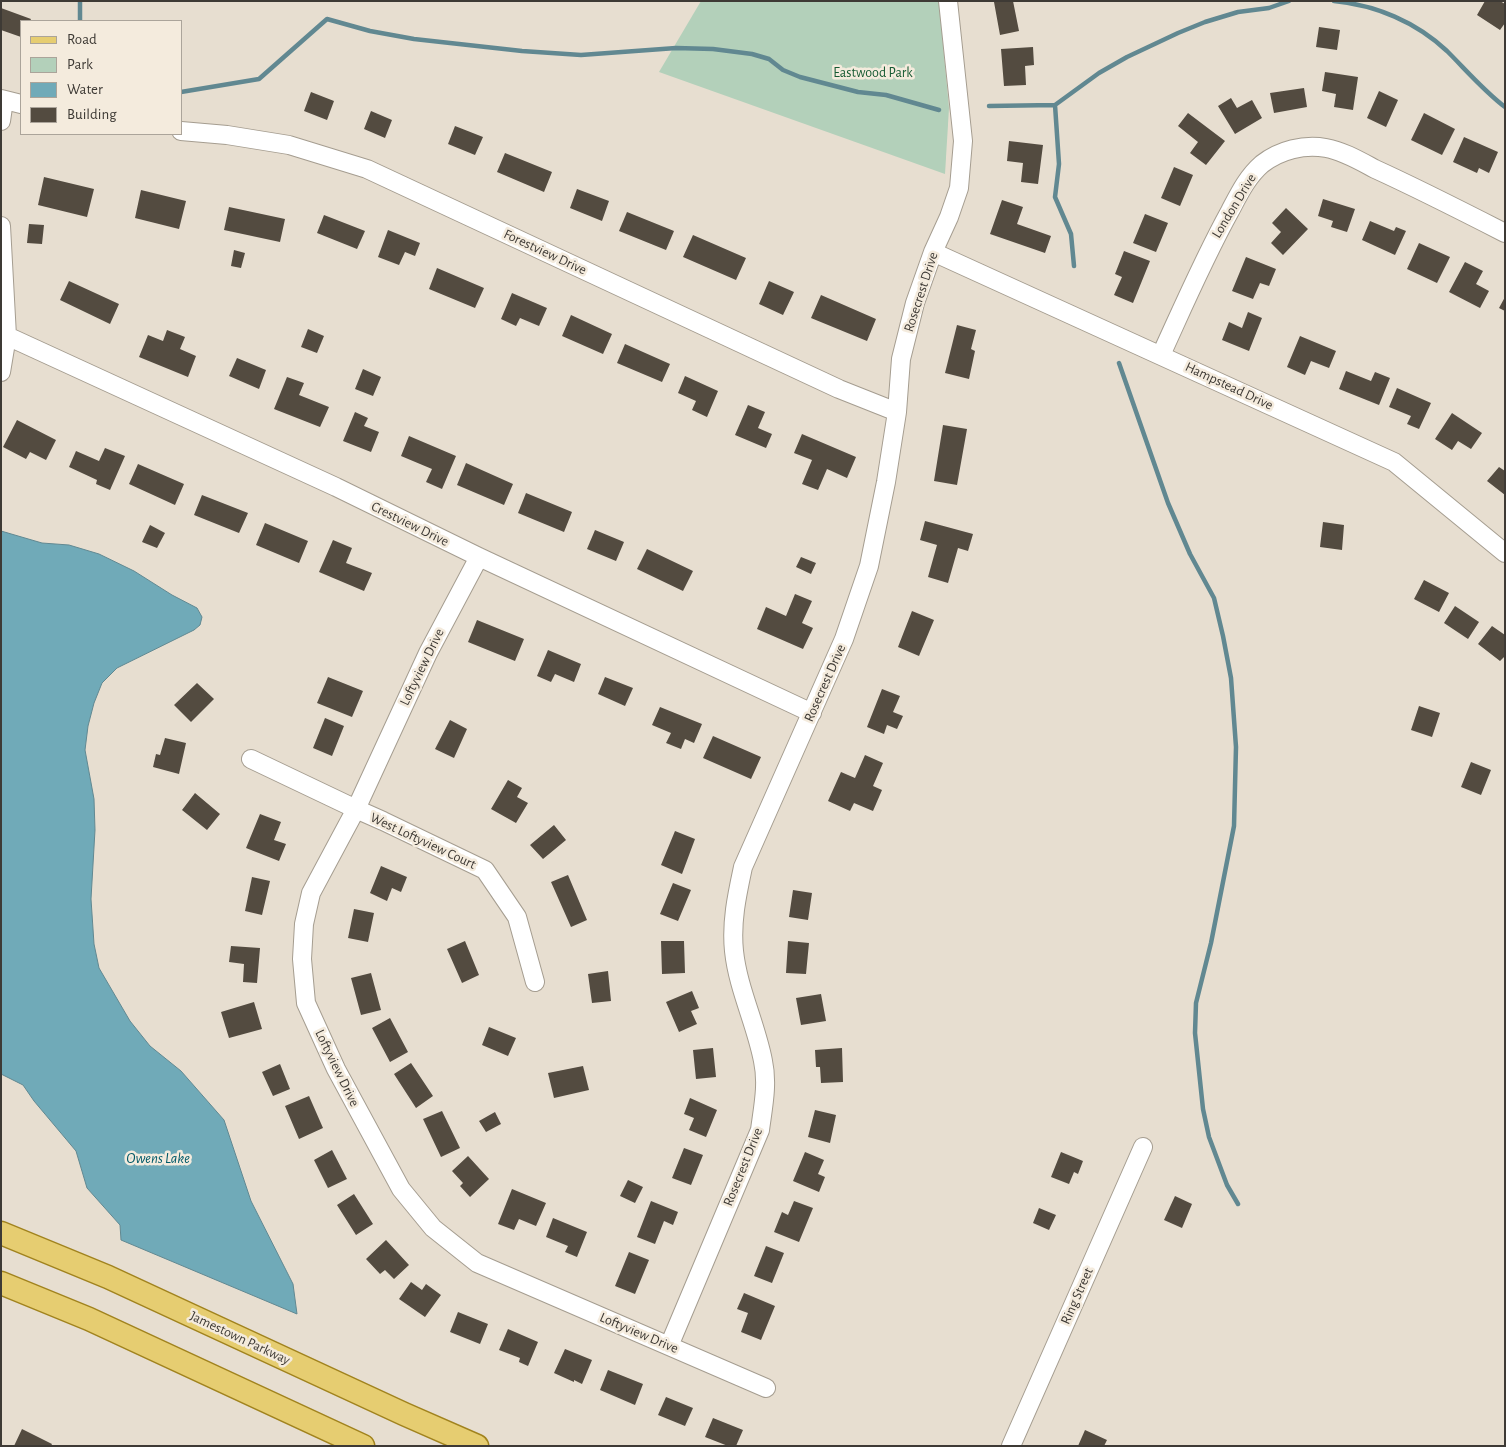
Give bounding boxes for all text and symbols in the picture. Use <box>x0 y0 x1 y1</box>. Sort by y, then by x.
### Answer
legend <box>20 20 182 135</box>
text: Road <box>67 32 97 47</box>
text: Park <box>67 57 93 72</box>
park label: Eastwood Park <box>833 65 913 81</box>
text: Water <box>67 82 103 97</box>
text: Building <box>67 107 117 122</box>
street label: London Drive <box>1208 171 1260 241</box>
street label: Forestview Drive <box>501 225 589 279</box>
street label: Rosecrest Drive <box>900 250 942 334</box>
street label: Hampstead Drive <box>1182 358 1276 414</box>
street label: Crestview Drive <box>368 498 452 550</box>
street label: Loftyview Drive <box>396 626 448 708</box>
street label: Rosecrest Drive <box>800 642 850 724</box>
street label: West Loftyview Court <box>367 809 479 873</box>
street label: Loftyview Drive <box>311 1027 363 1109</box>
street label: Rosecrest Drive <box>720 1125 766 1209</box>
water label: Owens Lake <box>126 1149 190 1167</box>
street label: Ring Street <box>1057 1265 1097 1327</box>
street label: Jamestown Parkway <box>187 1307 293 1369</box>
street label: Loftyview Drive <box>597 1309 681 1357</box>

